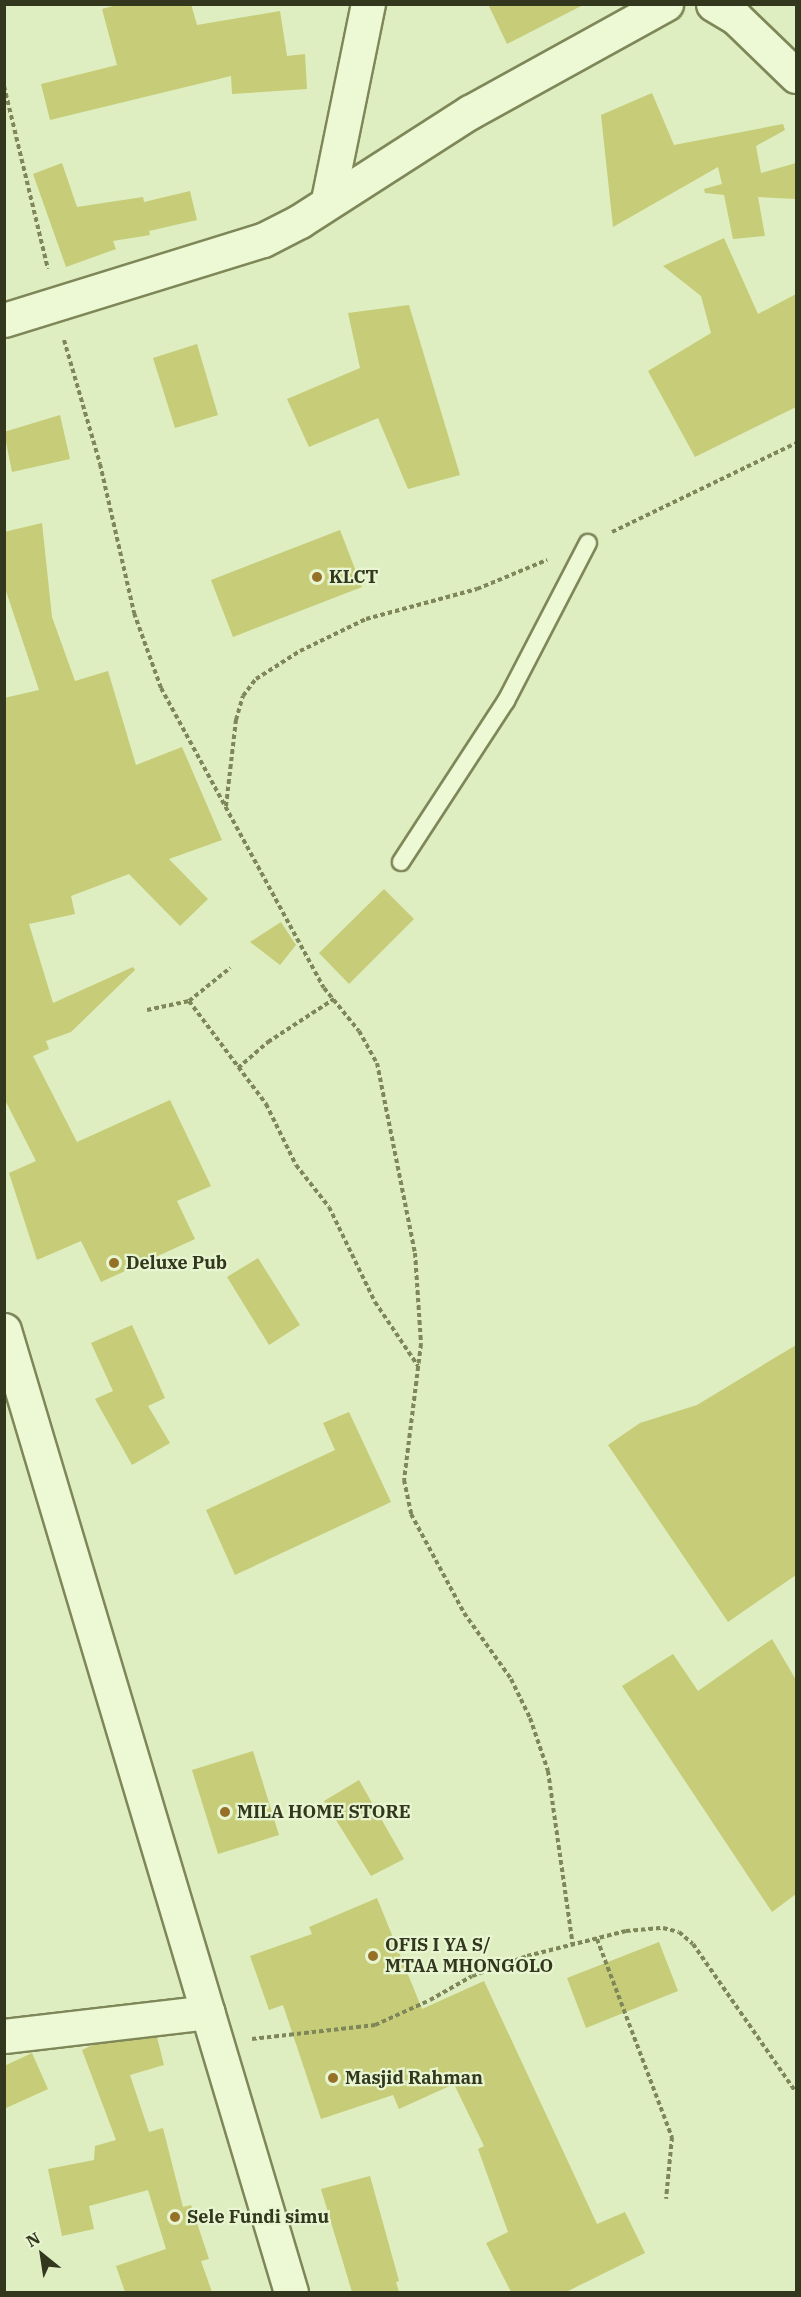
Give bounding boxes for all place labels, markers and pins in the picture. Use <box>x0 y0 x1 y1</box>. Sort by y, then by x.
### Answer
place label: KLCT <box>329 566 378 588</box>
marker: KLCT <box>310 570 324 584</box>
place label: Deluxe Pub <box>126 1252 227 1274</box>
marker: Deluxe Pub <box>107 1256 121 1270</box>
place label: MILA HOME STORE <box>237 1801 411 1823</box>
marker: MILA HOME STORE <box>218 1805 232 1819</box>
place label: OFIS I YA S/ MTAA MHONGOLO <box>385 1935 553 1978</box>
marker: OFIS I YA S/ MTAA MHONGOLO <box>366 1949 380 1963</box>
place label: Masjid Rahman <box>345 2067 483 2089</box>
marker: Masjid Rahman <box>326 2071 340 2085</box>
place label: Sele Fundi simu <box>187 2206 329 2228</box>
marker: Sele Fundi simu <box>168 2210 182 2224</box>

